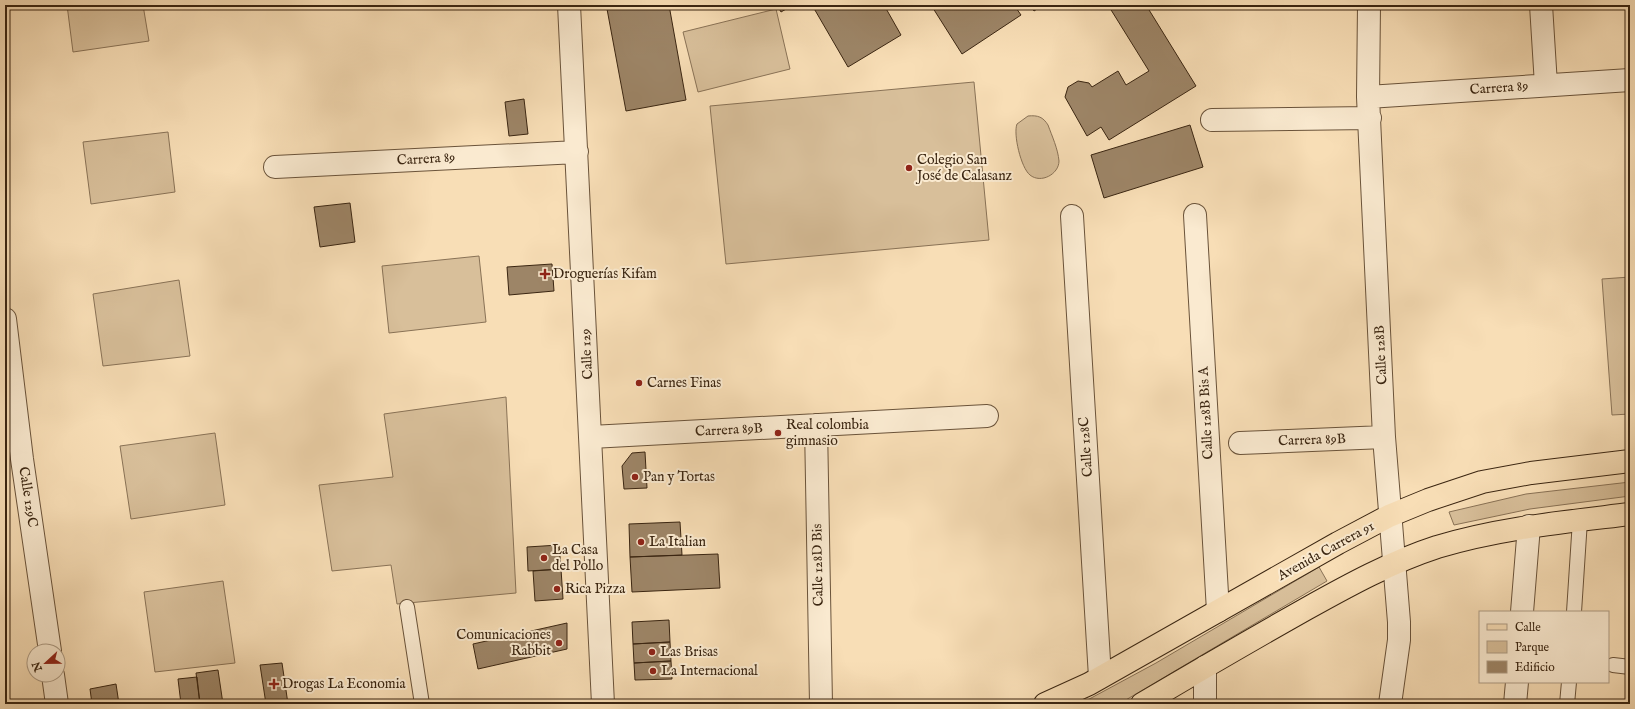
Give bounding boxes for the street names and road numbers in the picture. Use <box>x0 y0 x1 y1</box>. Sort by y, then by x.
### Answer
street label: Carrera 89 <box>1469 77 1529 99</box>
street label: Carrera 89 <box>396 148 456 170</box>
street label: Calle 128B <box>1370 325 1392 385</box>
street label: Calle 129 <box>577 328 597 380</box>
street label: Calle 128B Bis A <box>1195 365 1217 460</box>
street label: Calle 128C <box>1075 416 1097 478</box>
street label: Carrera 89B <box>695 419 763 441</box>
street label: Carrera 89B <box>1278 430 1346 450</box>
street label: Calle 129C <box>14 465 42 529</box>
street label: Avenida Carrera 91 <box>1274 517 1377 585</box>
street label: Calle 128D Bis <box>808 523 828 606</box>

